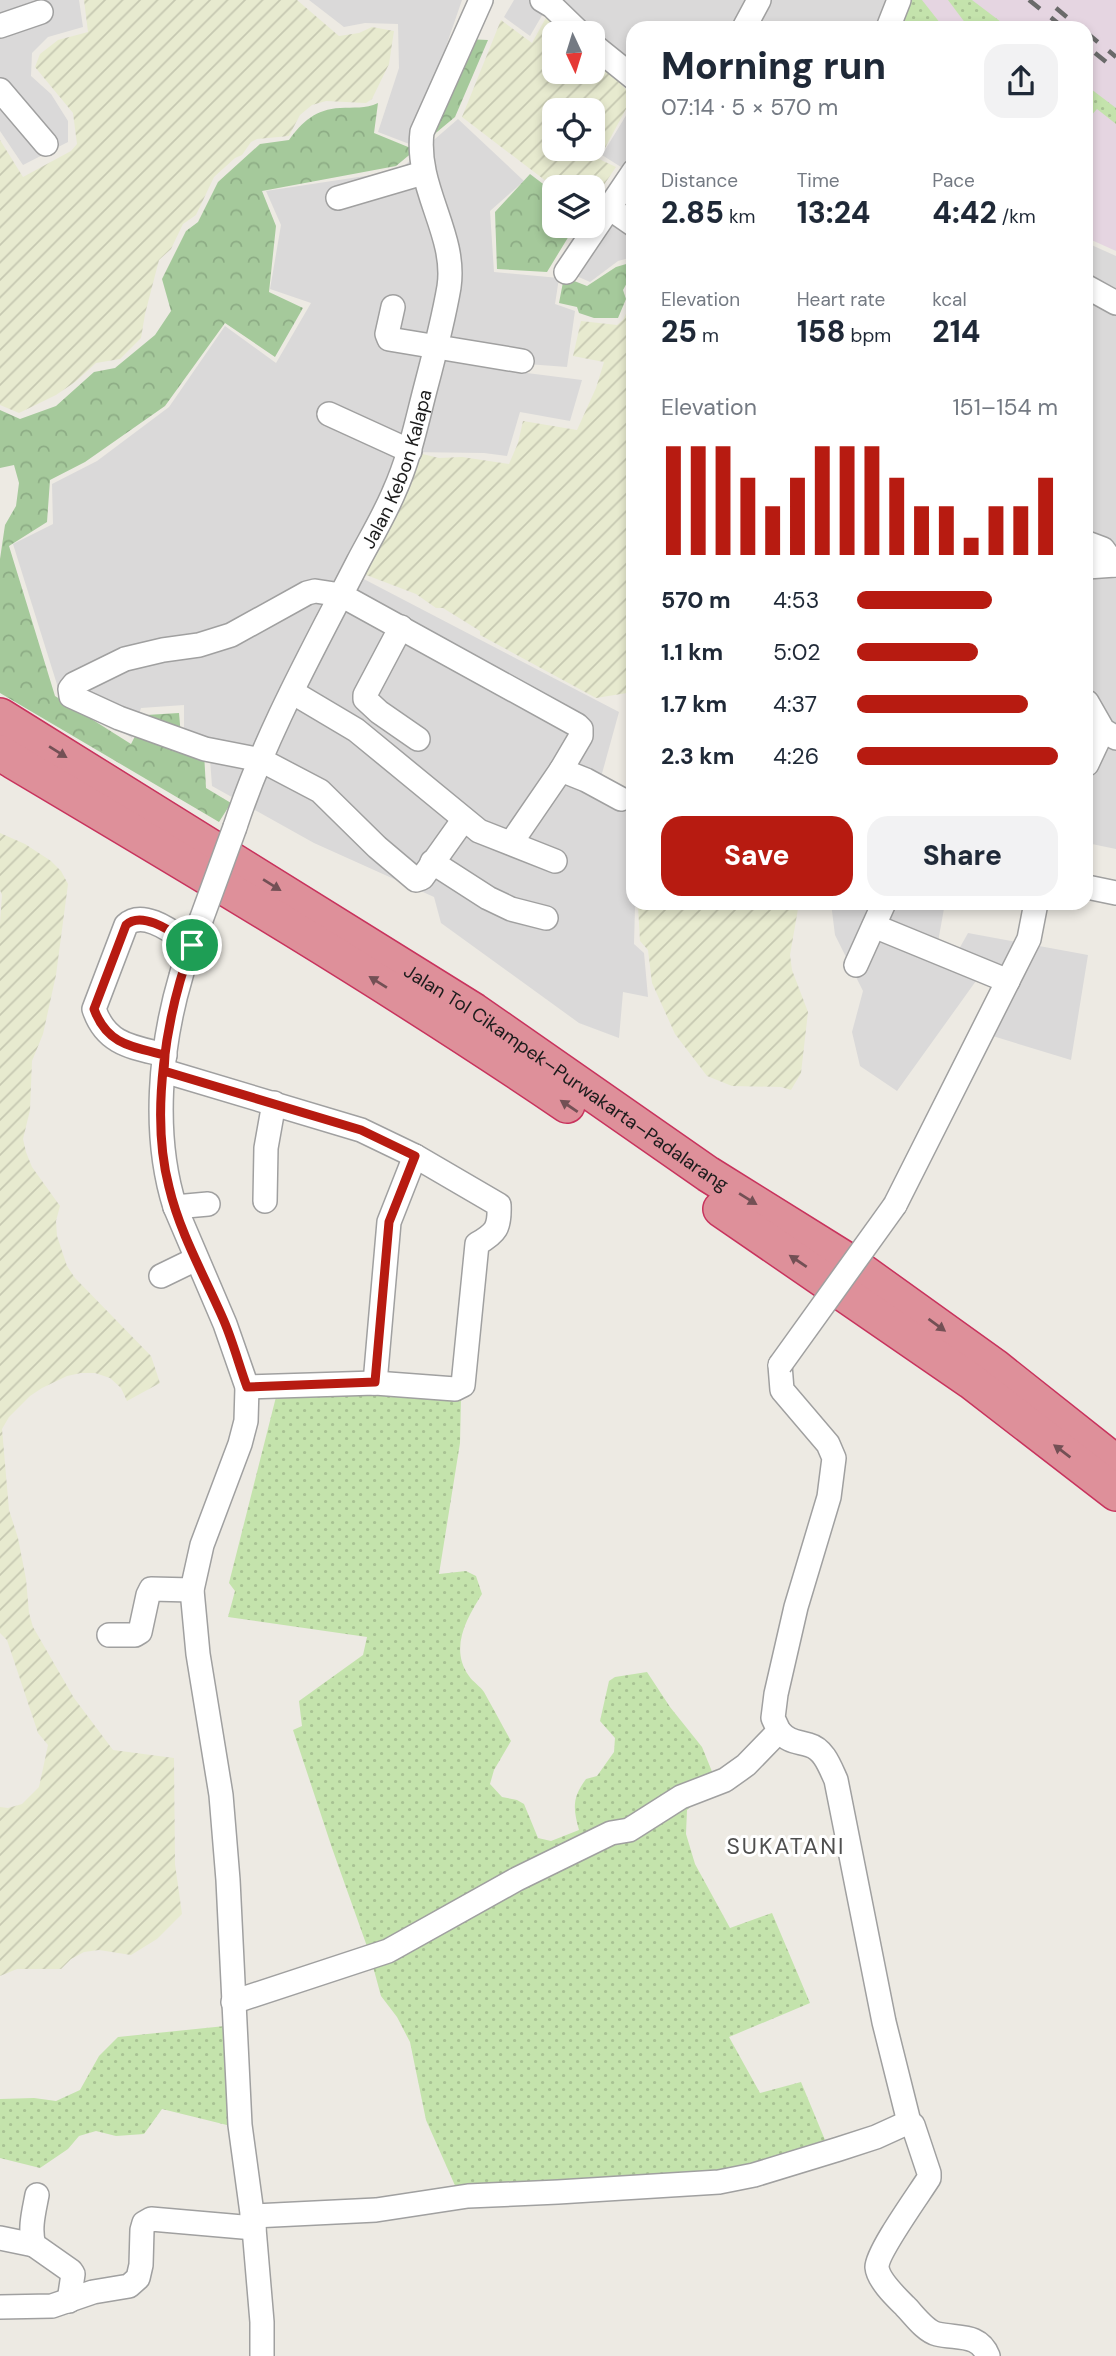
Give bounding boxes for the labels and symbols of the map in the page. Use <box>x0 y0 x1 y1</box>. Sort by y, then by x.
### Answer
north arrow <box>542 21 606 84</box>
street label: Jalan Kebon Kalapa <box>356 387 438 553</box>
one-way arrow <box>48 746 68 759</box>
one-way arrow <box>262 879 281 892</box>
pin <box>162 915 222 975</box>
street label: Jalan Tol Cikampek–Purwakarta–Padalarang <box>399 959 734 1197</box>
one-way arrow <box>368 976 388 989</box>
one-way arrow <box>560 1099 578 1113</box>
one-way arrow <box>738 1193 758 1206</box>
one-way arrow <box>789 1254 807 1268</box>
one-way arrow <box>928 1318 946 1332</box>
one-way arrow <box>1054 1443 1072 1458</box>
district label: SUKATANI <box>727 1831 845 1861</box>

